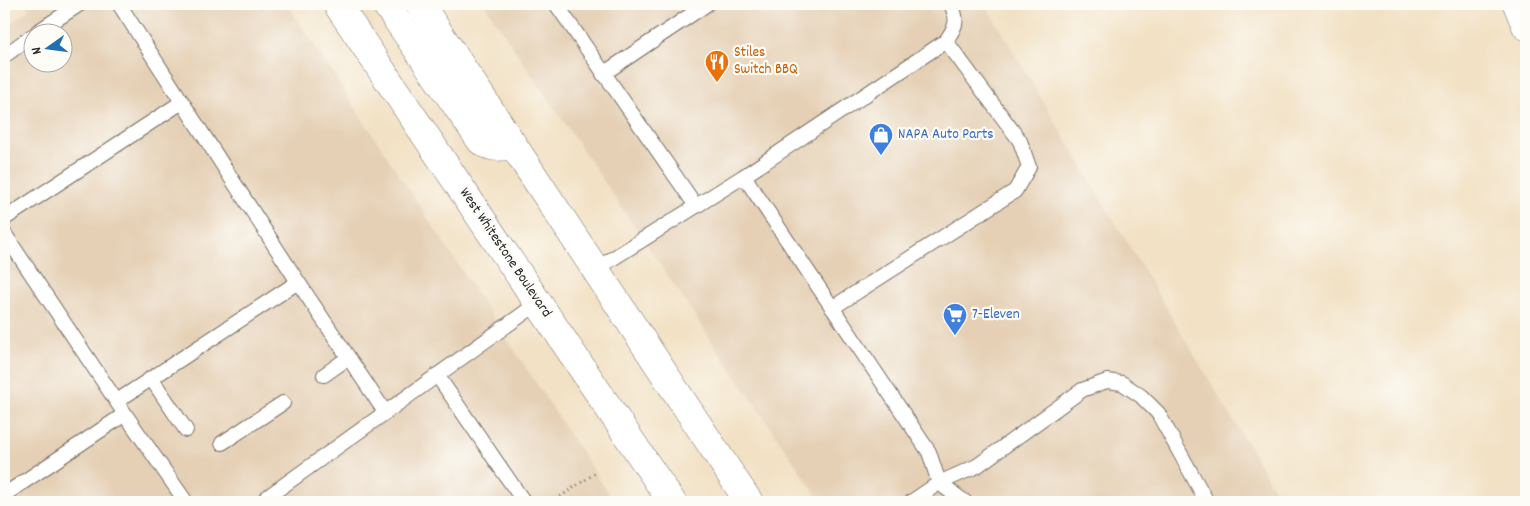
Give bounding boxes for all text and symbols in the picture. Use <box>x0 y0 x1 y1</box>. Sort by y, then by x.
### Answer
north arrow <box>22 22 72 72</box>
place label: Stiles Switch BBQ <box>734 42 798 81</box>
text: N <box>27 45 48 56</box>
restaurant icon: Stiles Switch BBQ <box>704 49 730 83</box>
shop icon: NAPA Auto Parts <box>868 122 894 156</box>
place label: NAPA Auto Parts <box>898 124 994 146</box>
street label: West Whitestone Boulevard <box>453 184 557 322</box>
supermarket icon: 7-Eleven <box>942 302 968 336</box>
place label: 7-Eleven <box>972 304 1020 326</box>

